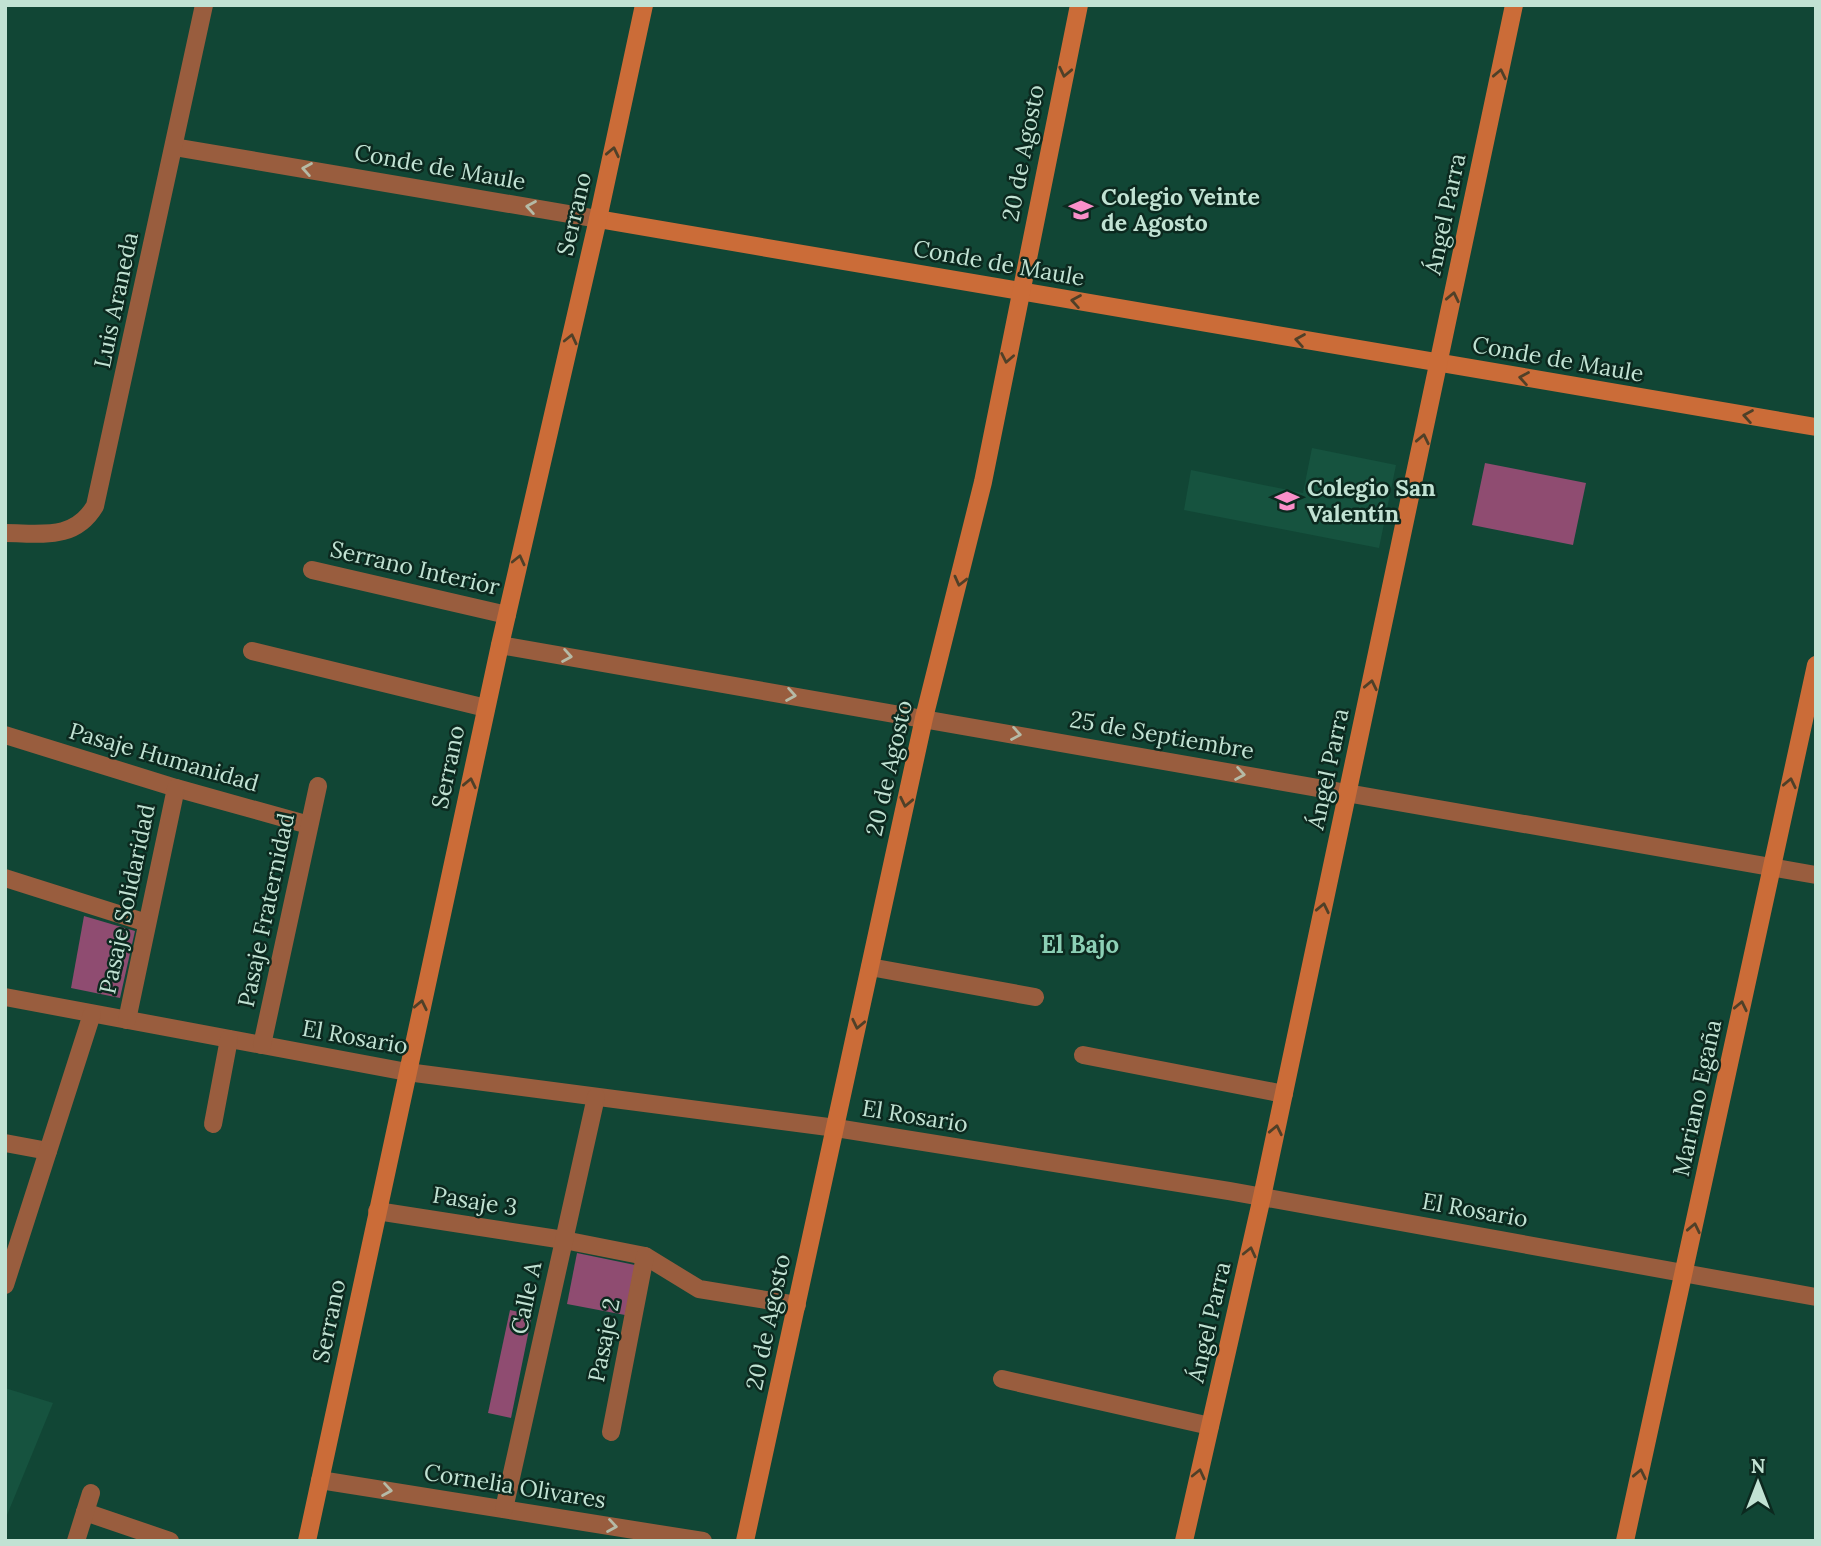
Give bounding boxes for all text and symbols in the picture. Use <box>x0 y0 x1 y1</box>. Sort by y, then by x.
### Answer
one-way arrow <box>1058 66 1073 78</box>
one-way arrow <box>1491 68 1506 80</box>
street label: 20 de Agosto <box>995 82 1050 224</box>
street label: Conde de Maule <box>352 137 528 196</box>
one-way arrow <box>604 146 619 158</box>
street label: Ángel Parra <box>1417 151 1472 278</box>
one-way arrow <box>301 162 313 177</box>
street label: Serrano <box>550 169 597 258</box>
place label: Colegio Veinte de Agosto <box>1101 182 1260 237</box>
school or university icon: Colegio Veinte de Agosto <box>1067 196 1095 224</box>
one-way arrow <box>525 200 537 215</box>
street label: Luis Araneda <box>87 229 144 370</box>
street label: Conde de Maule <box>911 233 1087 292</box>
one-way arrow <box>1444 291 1459 303</box>
one-way arrow <box>1070 294 1082 309</box>
street label: Conde de Maule <box>1470 329 1646 388</box>
one-way arrow <box>562 333 577 345</box>
one-way arrow <box>1294 333 1306 348</box>
one-way arrow <box>1001 352 1016 364</box>
one-way arrow <box>1518 371 1530 386</box>
one-way arrow <box>1743 409 1754 424</box>
one-way arrow <box>1414 433 1429 445</box>
place label: Colegio San Valentín <box>1307 473 1436 528</box>
school or university icon: Colegio San Valentín <box>1273 487 1301 515</box>
street label: Serrano Interior <box>328 534 503 601</box>
one-way arrow <box>511 555 525 567</box>
one-way arrow <box>954 575 968 587</box>
one-way arrow <box>561 648 573 663</box>
one-way arrow <box>1362 679 1377 691</box>
one-way arrow <box>785 687 797 702</box>
street label: 20 de Agosto <box>859 697 918 839</box>
street label: 25 de Septiembre <box>1068 704 1256 765</box>
street label: Ángel Parra <box>1300 706 1355 833</box>
street label: Pasaje Humanidad <box>66 716 263 798</box>
street label: Serrano <box>425 723 470 811</box>
one-way arrow <box>1010 726 1021 741</box>
one-way arrow <box>1234 766 1245 781</box>
one-way arrow <box>462 777 476 789</box>
one-way arrow <box>1781 777 1796 789</box>
one-way arrow <box>899 796 914 808</box>
street label: Pasaje Solidaridad <box>92 801 161 996</box>
street label: Pasaje Fraternidad <box>231 810 300 1010</box>
one-way arrow <box>1315 902 1330 914</box>
district label: El Bajo <box>1041 929 1119 960</box>
one-way arrow <box>413 999 428 1011</box>
one-way arrow <box>1733 1000 1748 1012</box>
street label: El Rosario <box>300 1013 410 1060</box>
street label: Mariano Egaña <box>1666 1017 1727 1179</box>
one-way arrow <box>852 1018 866 1030</box>
street label: El Rosario <box>860 1093 970 1138</box>
one-way arrow <box>1268 1124 1283 1136</box>
street label: Pasaje 3 <box>431 1179 520 1222</box>
street label: El Rosario <box>1420 1186 1530 1233</box>
one-way arrow <box>1685 1222 1700 1234</box>
one-way arrow <box>1241 1246 1256 1258</box>
street label: 20 de Agosto <box>739 1251 796 1393</box>
street label: Calle A <box>504 1258 547 1337</box>
street label: Ángel Parra <box>1180 1259 1237 1386</box>
street label: Serrano <box>306 1277 351 1365</box>
street label: Pasaje 2 <box>581 1295 626 1384</box>
north arrow <box>1723 1448 1793 1518</box>
text: N <box>1751 1454 1766 1478</box>
street label: Cornelia Olivares <box>422 1457 608 1514</box>
one-way arrow <box>1191 1468 1206 1480</box>
one-way arrow <box>1631 1468 1646 1480</box>
one-way arrow <box>381 1483 393 1498</box>
one-way arrow <box>606 1518 618 1533</box>

